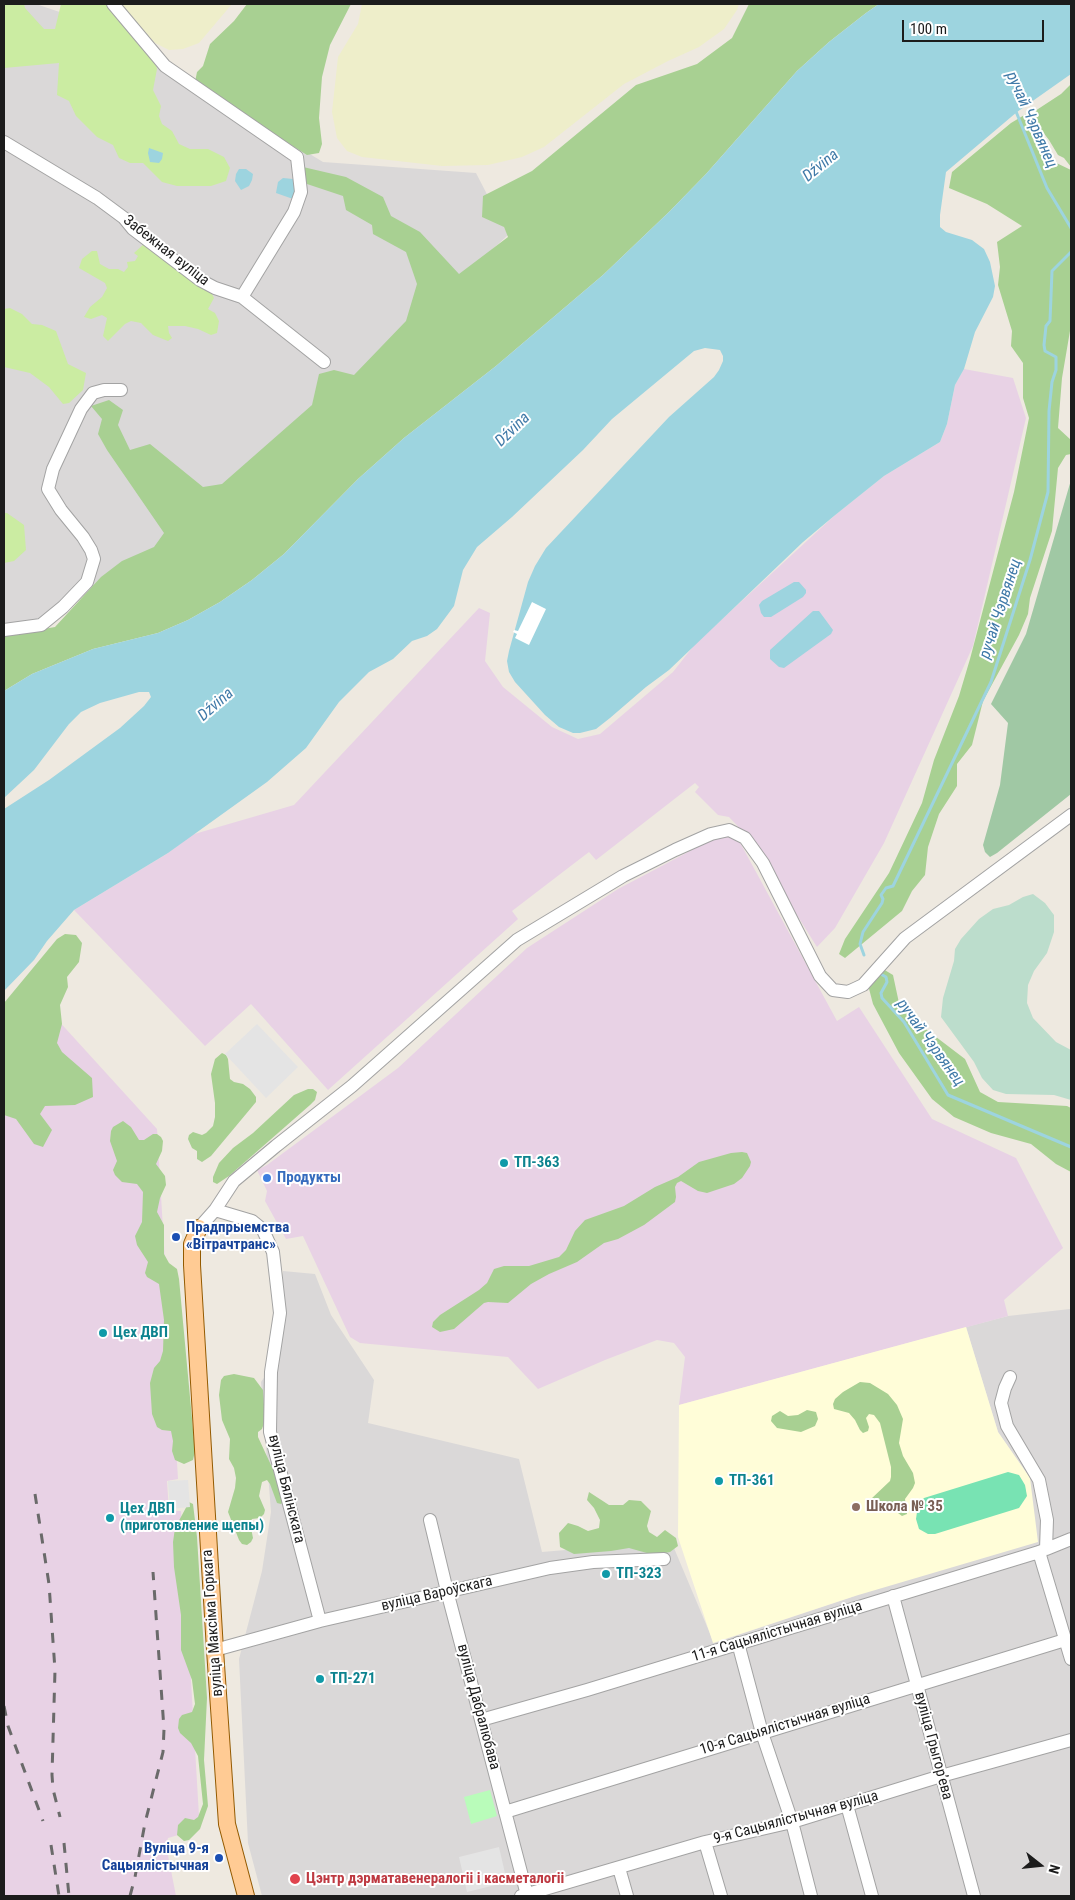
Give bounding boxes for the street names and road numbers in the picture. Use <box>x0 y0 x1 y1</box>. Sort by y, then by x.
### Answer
street label: Забежная вуліца <box>119 212 213 290</box>
street label: вуліца Бялінскага <box>264 1433 308 1545</box>
street label: вуліца Максіма Горкага <box>199 1549 227 1697</box>
street label: вуліца Вароўскага <box>380 1572 494 1616</box>
street label: 11-я Сацыялістычная вуліца <box>690 1598 864 1666</box>
street label: вуліца Дабралюбава <box>453 1642 503 1772</box>
street label: вуліца Грыгорʼева <box>910 1690 956 1802</box>
street label: 10-я Сацыялістычная вуліца <box>698 1691 872 1759</box>
street label: 9-я Сацыялістычная вуліца <box>712 1787 880 1849</box>

